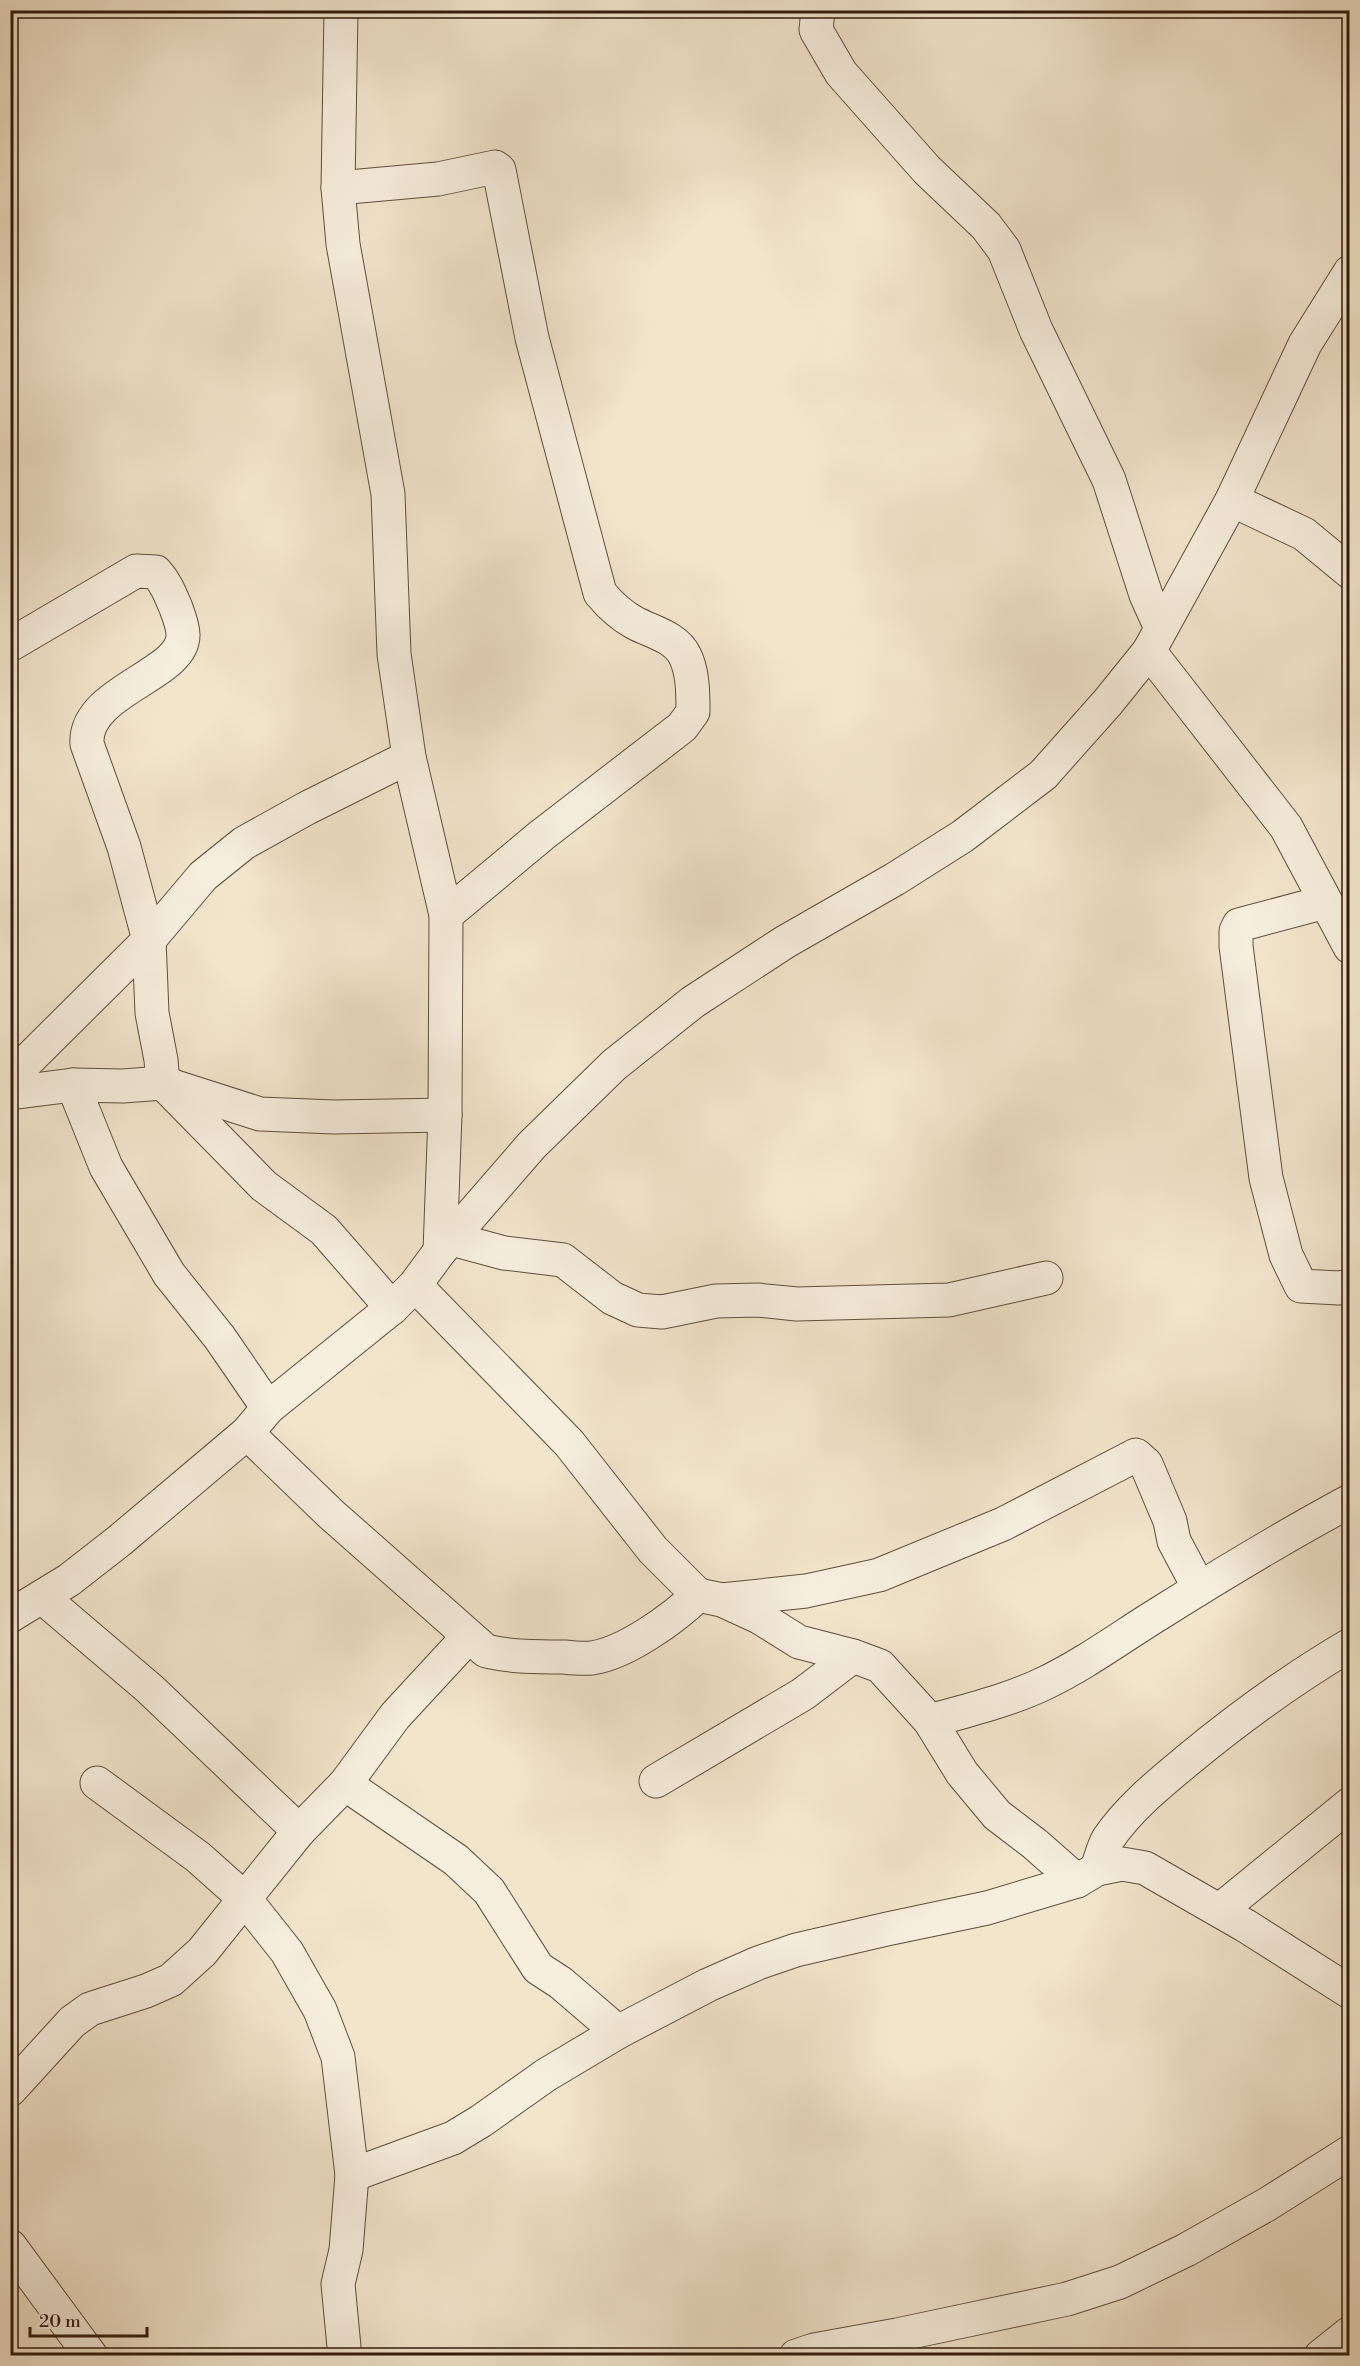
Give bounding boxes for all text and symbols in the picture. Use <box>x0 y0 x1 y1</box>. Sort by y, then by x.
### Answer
scale bar <box>30 2300 147 2338</box>
text: 20 m <box>39 2310 81 2333</box>

